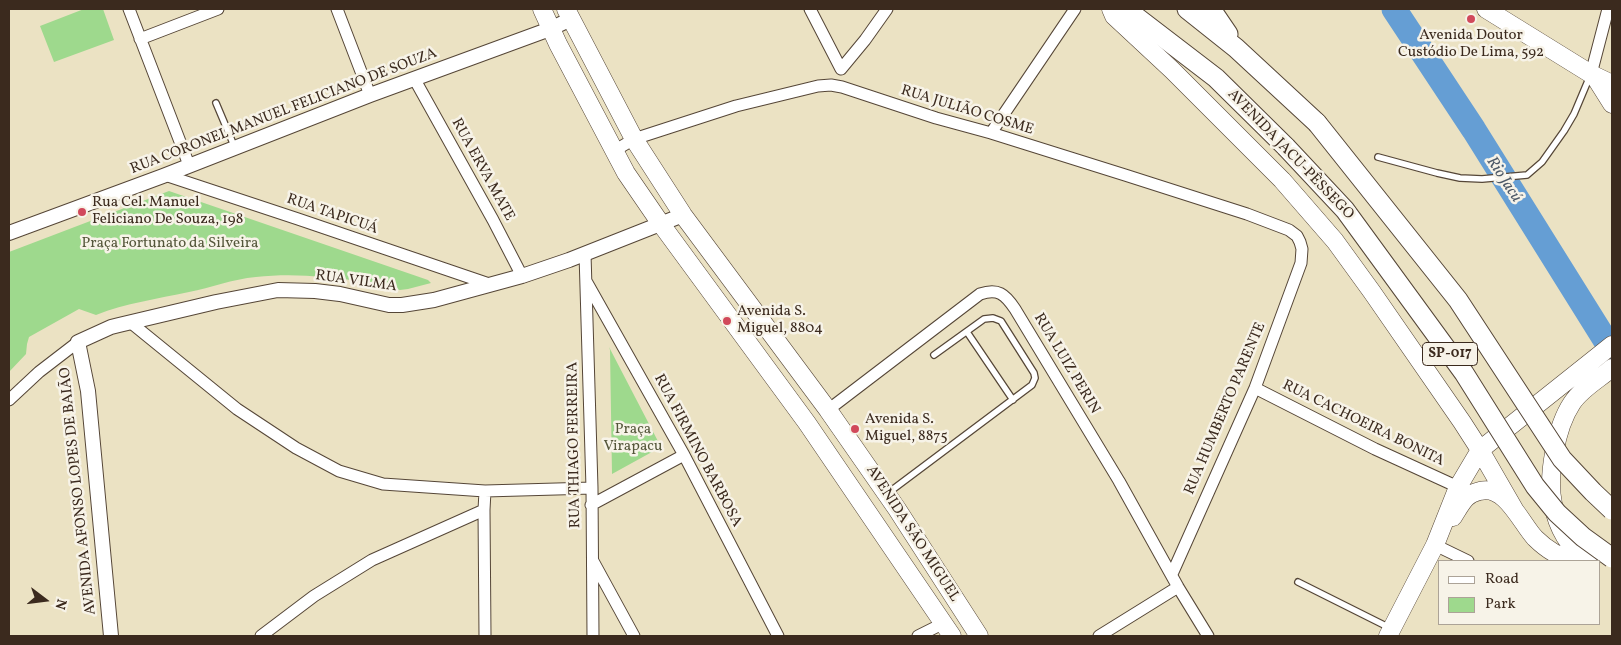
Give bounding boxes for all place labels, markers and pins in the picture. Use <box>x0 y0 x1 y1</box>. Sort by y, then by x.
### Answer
marker: Avenida Doutor Custódio De Lima, 592 <box>1465 13 1477 25</box>
place label: Avenida Doutor Custódio De Lima, 592 <box>1398 27 1544 62</box>
place label: Rua Cel. Manuel Feliciano De Souza, 198 <box>92 194 243 229</box>
marker: Rua Cel. Manuel Feliciano De Souza, 198 <box>76 206 88 218</box>
place label: Avenida S. Miguel, 8804 <box>737 303 823 338</box>
marker: Avenida S. Miguel, 8804 <box>721 315 733 327</box>
place label: Avenida S. Miguel, 8875 <box>865 411 948 446</box>
marker: Avenida S. Miguel, 8875 <box>849 423 861 435</box>

